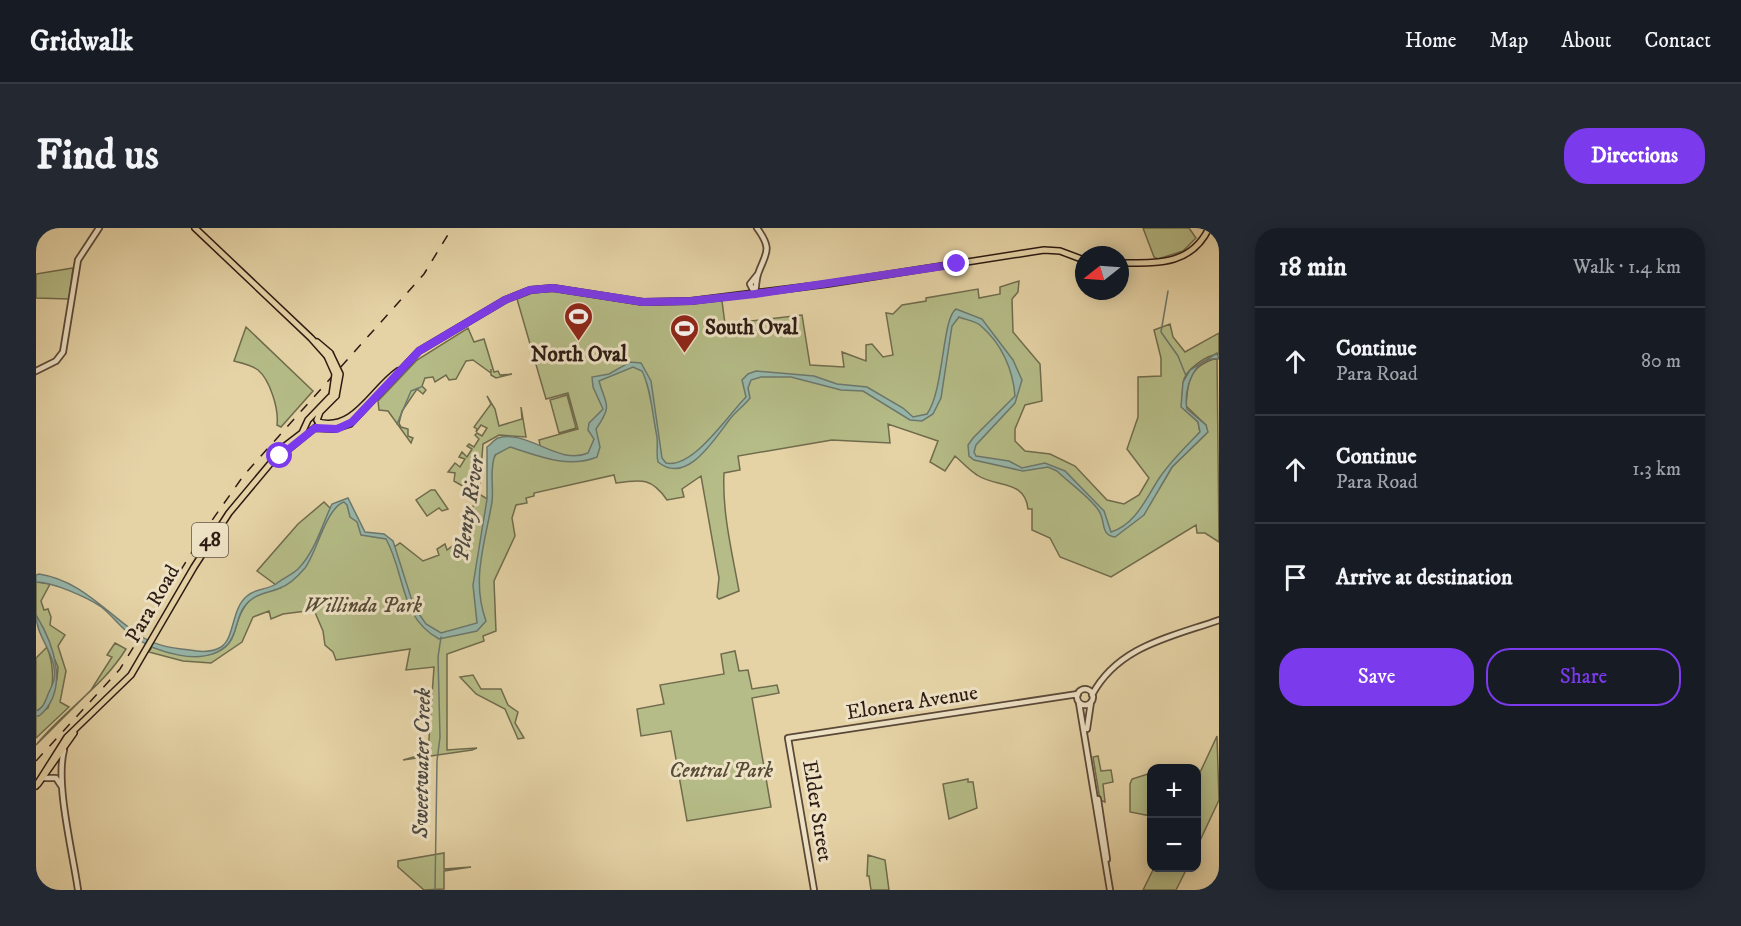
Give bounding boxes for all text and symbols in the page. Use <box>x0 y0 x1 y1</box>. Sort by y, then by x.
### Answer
text: Gridwalk <box>30 24 133 59</box>
text: Home <box>1405 28 1457 54</box>
text: Map <box>1490 28 1528 54</box>
text: About <box>1561 28 1612 54</box>
text: Contact <box>1645 28 1711 54</box>
button: Directions <box>1564 128 1705 184</box>
text: Find us <box>36 130 159 182</box>
north arrow <box>1075 246 1129 300</box>
route end <box>943 250 969 276</box>
text: 18 min <box>1279 251 1347 284</box>
text: Walk · 1.4 km <box>1573 255 1681 280</box>
sports icon: North Oval <box>563 300 595 342</box>
sports icon: South Oval <box>668 312 700 354</box>
place label: South Oval <box>705 315 799 341</box>
text: Continue <box>1336 335 1417 362</box>
place label: North Oval <box>531 342 628 368</box>
icon: ahead <box>1279 345 1312 378</box>
text: 80 m <box>1641 349 1681 374</box>
text: Para Road <box>1336 362 1418 387</box>
route start <box>266 442 292 468</box>
text: Continue <box>1336 443 1417 470</box>
water label: Plenty River <box>447 452 491 564</box>
icon: ahead <box>1279 453 1312 486</box>
text: 1.3 km <box>1632 457 1681 482</box>
text: Para Road <box>1336 470 1418 495</box>
road number: 48 <box>192 523 228 557</box>
street label: Para Road <box>120 560 186 648</box>
icon: arrive <box>1279 561 1312 594</box>
text: Arrive at destination <box>1336 564 1513 591</box>
park label: Willinda Park <box>304 593 422 619</box>
button: Save <box>1279 648 1474 706</box>
button: Share <box>1486 648 1681 706</box>
street label: Elonera Avenue <box>844 680 980 726</box>
water label: Sweetwater Creek <box>407 687 437 839</box>
park label: Central Park <box>669 758 773 784</box>
street label: Elder Street <box>796 758 838 864</box>
map controls <box>1147 764 1201 872</box>
button: + <box>1147 764 1201 818</box>
button: − <box>1147 818 1201 872</box>

